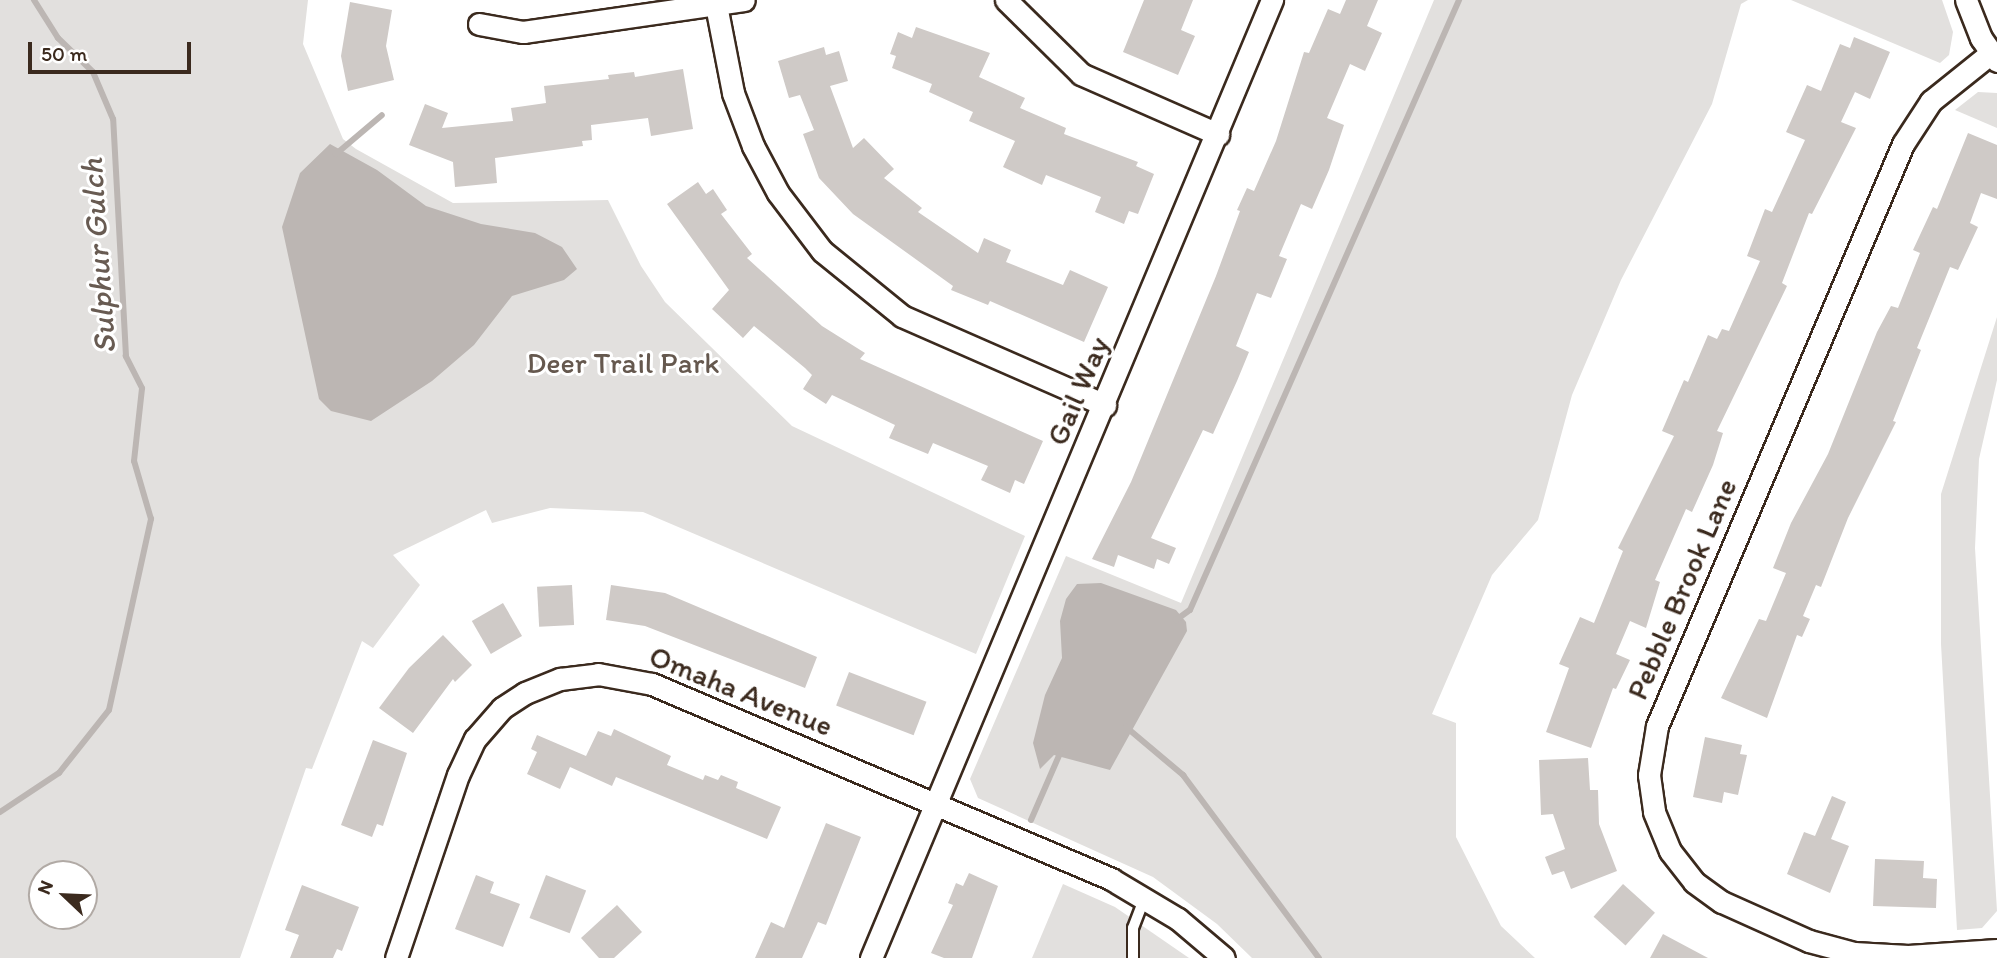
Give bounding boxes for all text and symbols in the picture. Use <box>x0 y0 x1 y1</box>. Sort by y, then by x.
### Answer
scale bar <box>32 28 194 72</box>
text: 50 m <box>41 41 87 66</box>
water label: Sulphur Gulch <box>72 157 124 355</box>
street label: Gail Way <box>1039 332 1117 450</box>
park label: Deer Trail Park <box>527 345 719 381</box>
street label: Pebble Brook Lane <box>1619 473 1745 705</box>
street label: Omaha Avenue <box>645 638 837 744</box>
north arrow <box>28 860 98 930</box>
text: N <box>32 877 58 898</box>

